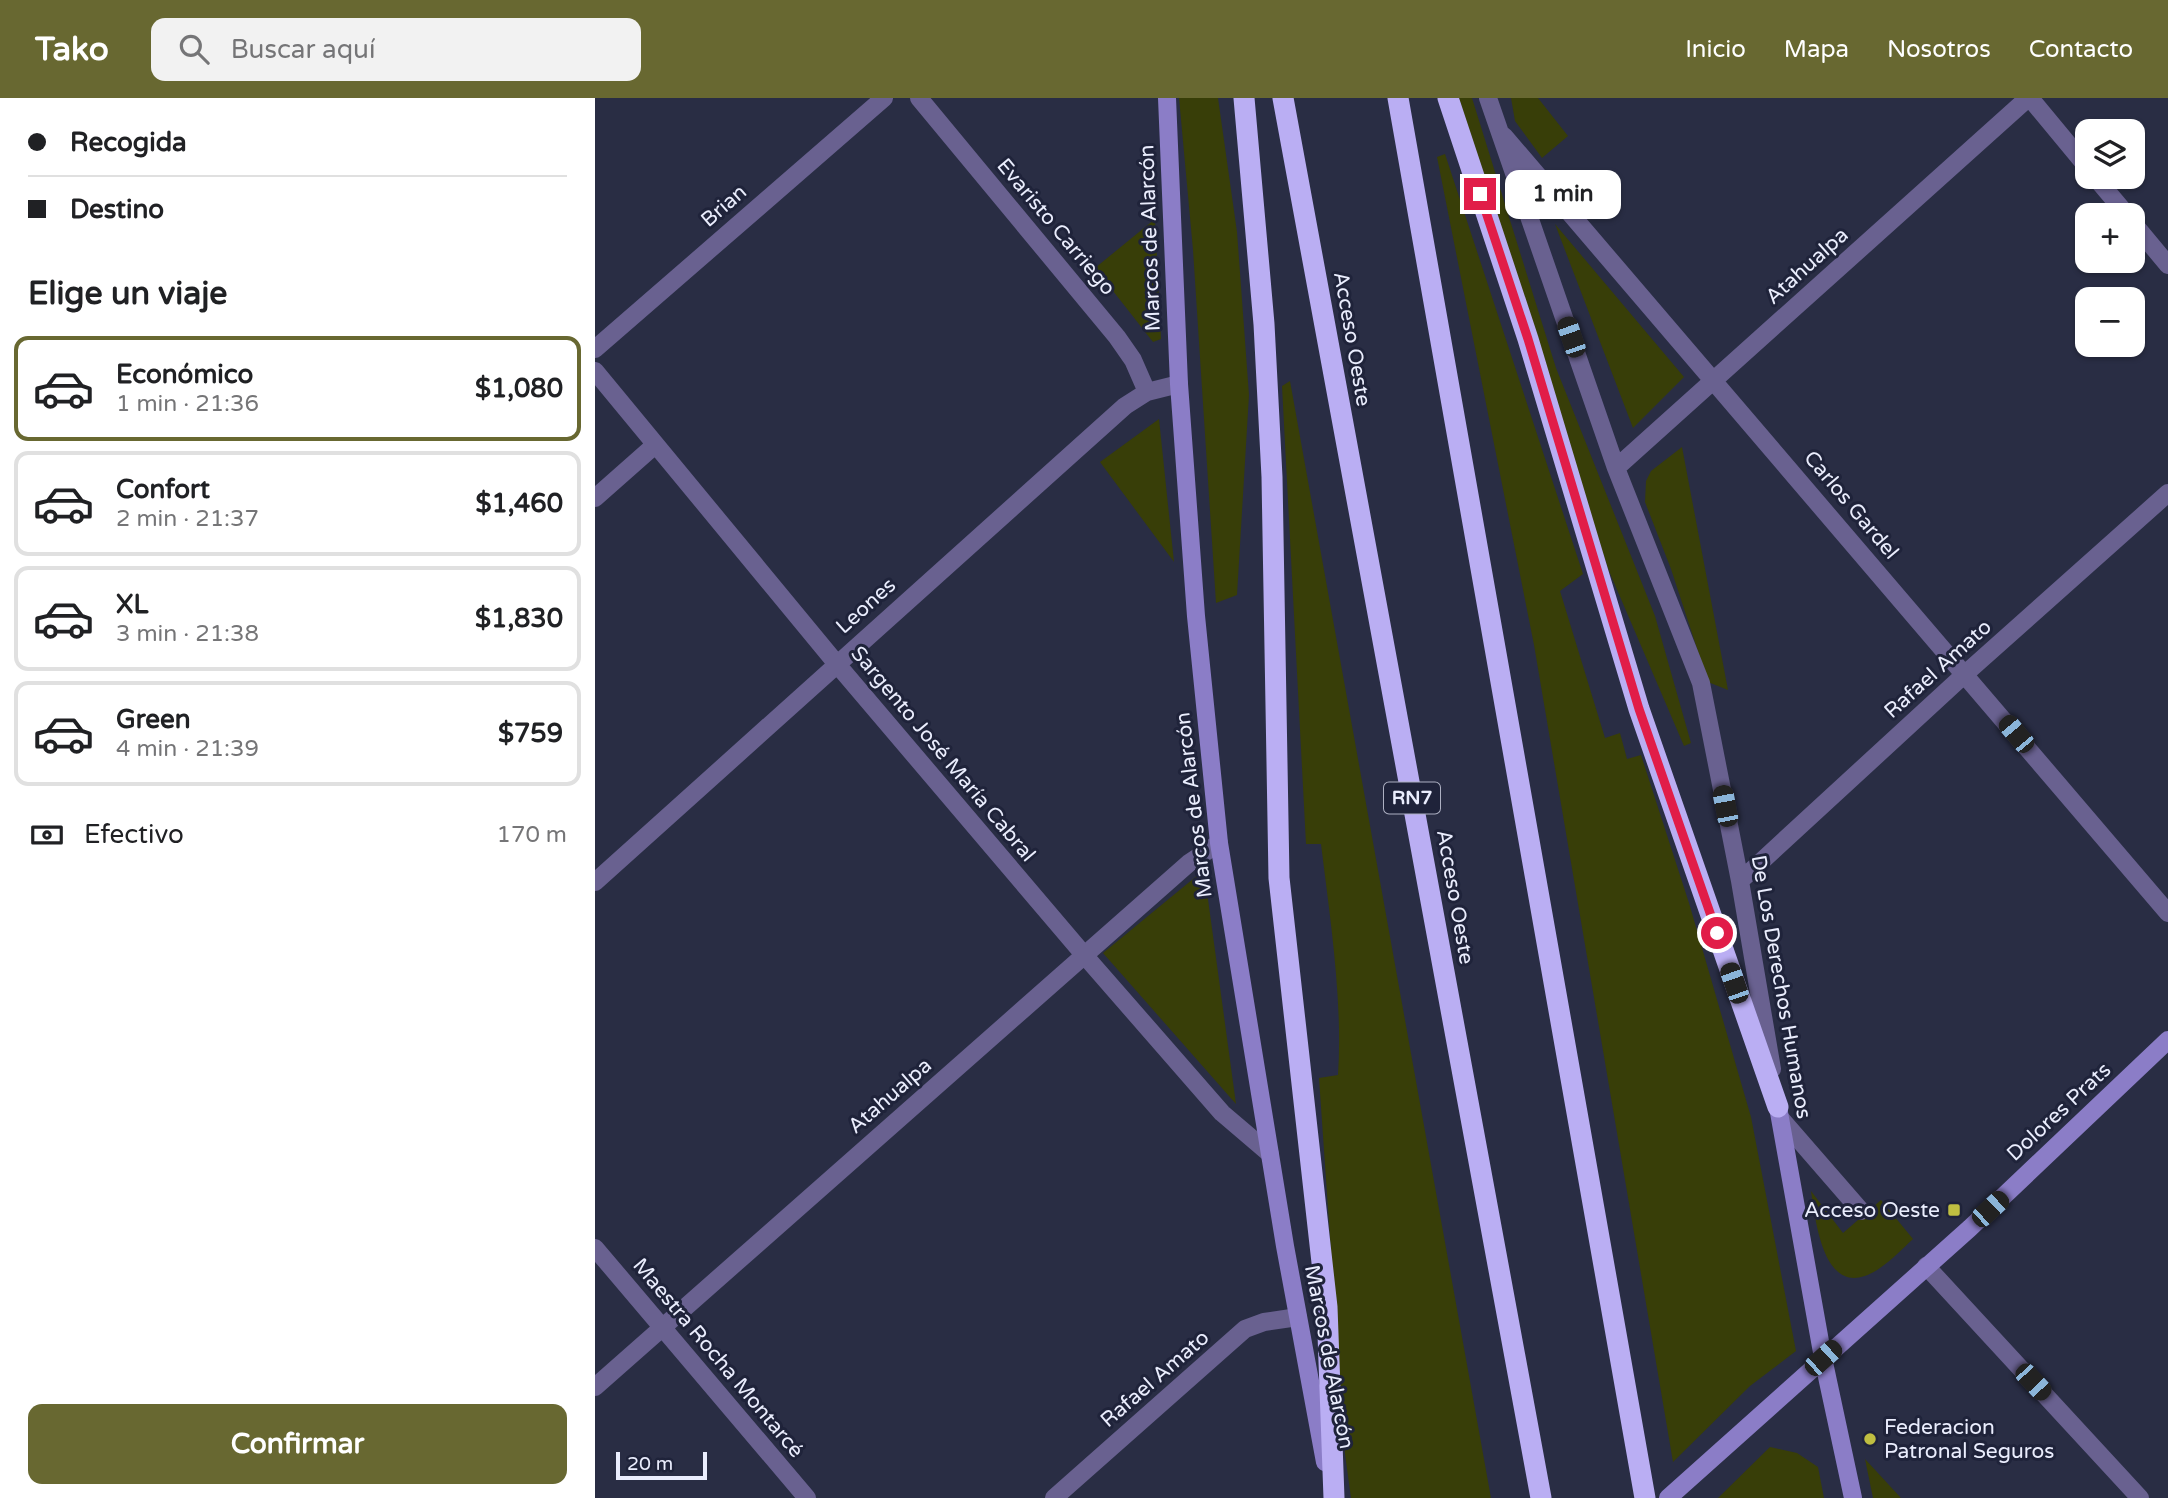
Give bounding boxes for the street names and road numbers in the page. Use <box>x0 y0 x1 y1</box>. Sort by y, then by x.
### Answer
street label: Marcos de Alarcón <box>1134 144 1166 332</box>
street label: Evaristo Carriego <box>992 154 1120 300</box>
street label: Brian <box>696 179 752 233</box>
street label: Atahualpa <box>1761 222 1853 310</box>
street label: Acceso Oeste <box>1328 270 1376 408</box>
street label: Carlos Gardel <box>1798 446 1904 564</box>
street label: Leones <box>831 573 901 639</box>
street label: Rafael Amato <box>1879 614 1997 724</box>
street label: Sargento José María Cabral <box>845 641 1041 867</box>
street label: Marcos de Alarcón <box>1170 711 1218 899</box>
road number: RN7 <box>1384 782 1440 814</box>
street label: Acceso Oeste <box>1431 828 1479 966</box>
street label: De Los Derechos Humanos <box>1745 853 1817 1121</box>
street label: Atahualpa <box>843 1053 937 1139</box>
street label: Dolores Prats <box>2002 1058 2116 1166</box>
street label: Maestra Rocha Montarcé <box>627 1253 809 1463</box>
street label: Marcos de Alarcón <box>1299 1263 1359 1451</box>
street label: Rafael Amato <box>1096 1325 1214 1433</box>

